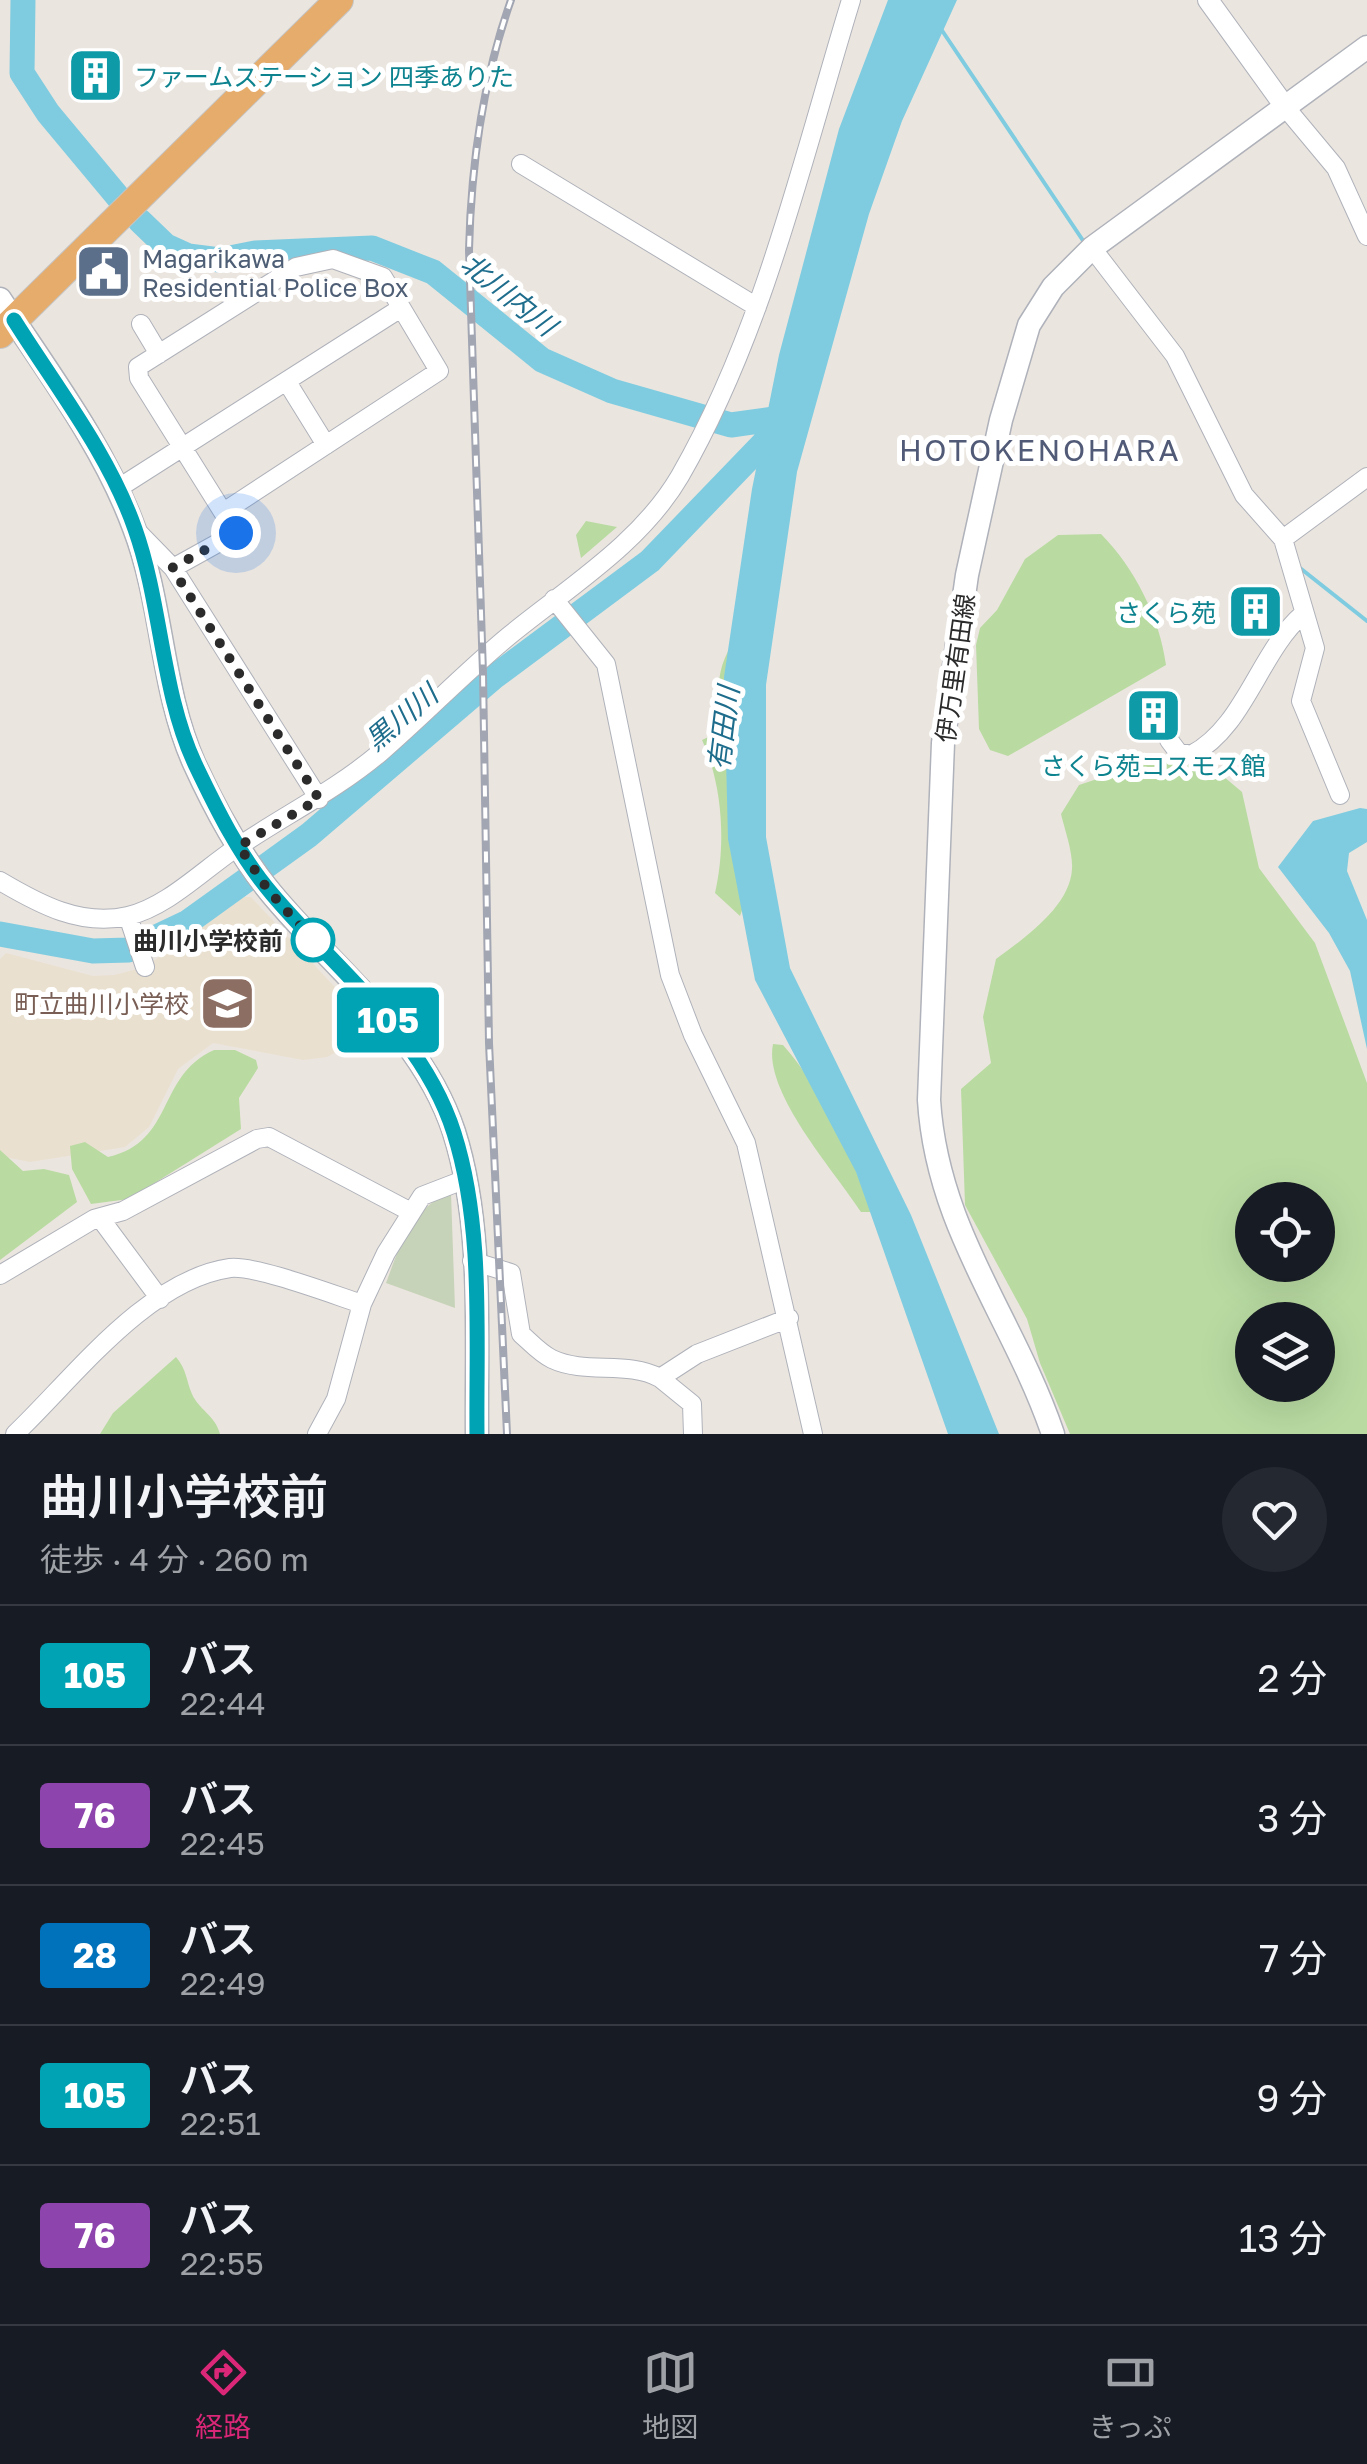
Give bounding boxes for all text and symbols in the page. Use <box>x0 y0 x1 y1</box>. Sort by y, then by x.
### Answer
building icon: ファームステーション 四季ありた <box>65 46 125 106</box>
place label: ファームステーション 四季ありた <box>134 61 514 92</box>
public building icon: Magarikawa Residential Police Box <box>73 242 133 302</box>
place label: Magarikawa Residential Police Box <box>142 243 409 303</box>
water label: 北川内川 <box>455 246 565 344</box>
district label: HOTOKENOHARA <box>899 432 1181 468</box>
your location <box>211 508 261 558</box>
building icon: さくら苑 <box>1225 582 1285 642</box>
street label: 伊万里有田線 <box>929 592 981 744</box>
place label: さくら苑 <box>1116 597 1216 628</box>
water label: 黒川川 <box>358 675 446 757</box>
water label: 有田川 <box>702 681 745 772</box>
building icon: さくら苑コスモス館 <box>1123 686 1183 746</box>
place label: さくら苑コスモス館 <box>1040 750 1266 781</box>
marker: 曲川小学校前 <box>292 919 334 961</box>
place label: 曲川小学校前 <box>133 925 283 956</box>
school or university icon: 町立曲川小学校 <box>198 973 258 1033</box>
place label: 町立曲川小学校 <box>14 988 189 1019</box>
line badge: 105 <box>330 988 446 1052</box>
text: 105 <box>357 999 419 1041</box>
map controls <box>1235 1182 1335 1402</box>
button: locate <box>1235 1182 1335 1282</box>
button: layers <box>1235 1302 1335 1402</box>
text: 曲川小学校前 <box>40 1467 328 1525</box>
button: heart <box>1222 1467 1327 1572</box>
text: 徒歩 · 4 分 · 260 m <box>40 1540 309 1578</box>
text: バス <box>180 1636 256 1681</box>
text: 105 <box>64 1654 126 1696</box>
text: 2 分 <box>1257 1655 1327 1700</box>
text: 22:44 <box>180 1684 266 1722</box>
text: バス <box>180 1776 256 1821</box>
text: 76 <box>74 1794 116 1836</box>
text: 3 分 <box>1257 1795 1327 1840</box>
text: 22:45 <box>180 1824 265 1862</box>
text: バス <box>180 1916 256 1961</box>
text: 28 <box>73 1934 117 1976</box>
text: 7 分 <box>1259 1935 1327 1980</box>
text: 22:49 <box>180 1964 266 2002</box>
text: バス <box>180 2056 256 2101</box>
text: 105 <box>64 2074 126 2116</box>
text: 9 分 <box>1257 2075 1327 2120</box>
text: 22:51 <box>180 2104 261 2142</box>
text: バス <box>180 2196 256 2241</box>
text: 76 <box>74 2214 116 2256</box>
text: 13 分 <box>1239 2215 1327 2260</box>
text: 22:55 <box>180 2244 264 2282</box>
tab: 経路 <box>195 2345 251 2445</box>
tab: 地図 <box>642 2345 698 2445</box>
tab: きっぷ <box>1089 2345 1172 2445</box>

